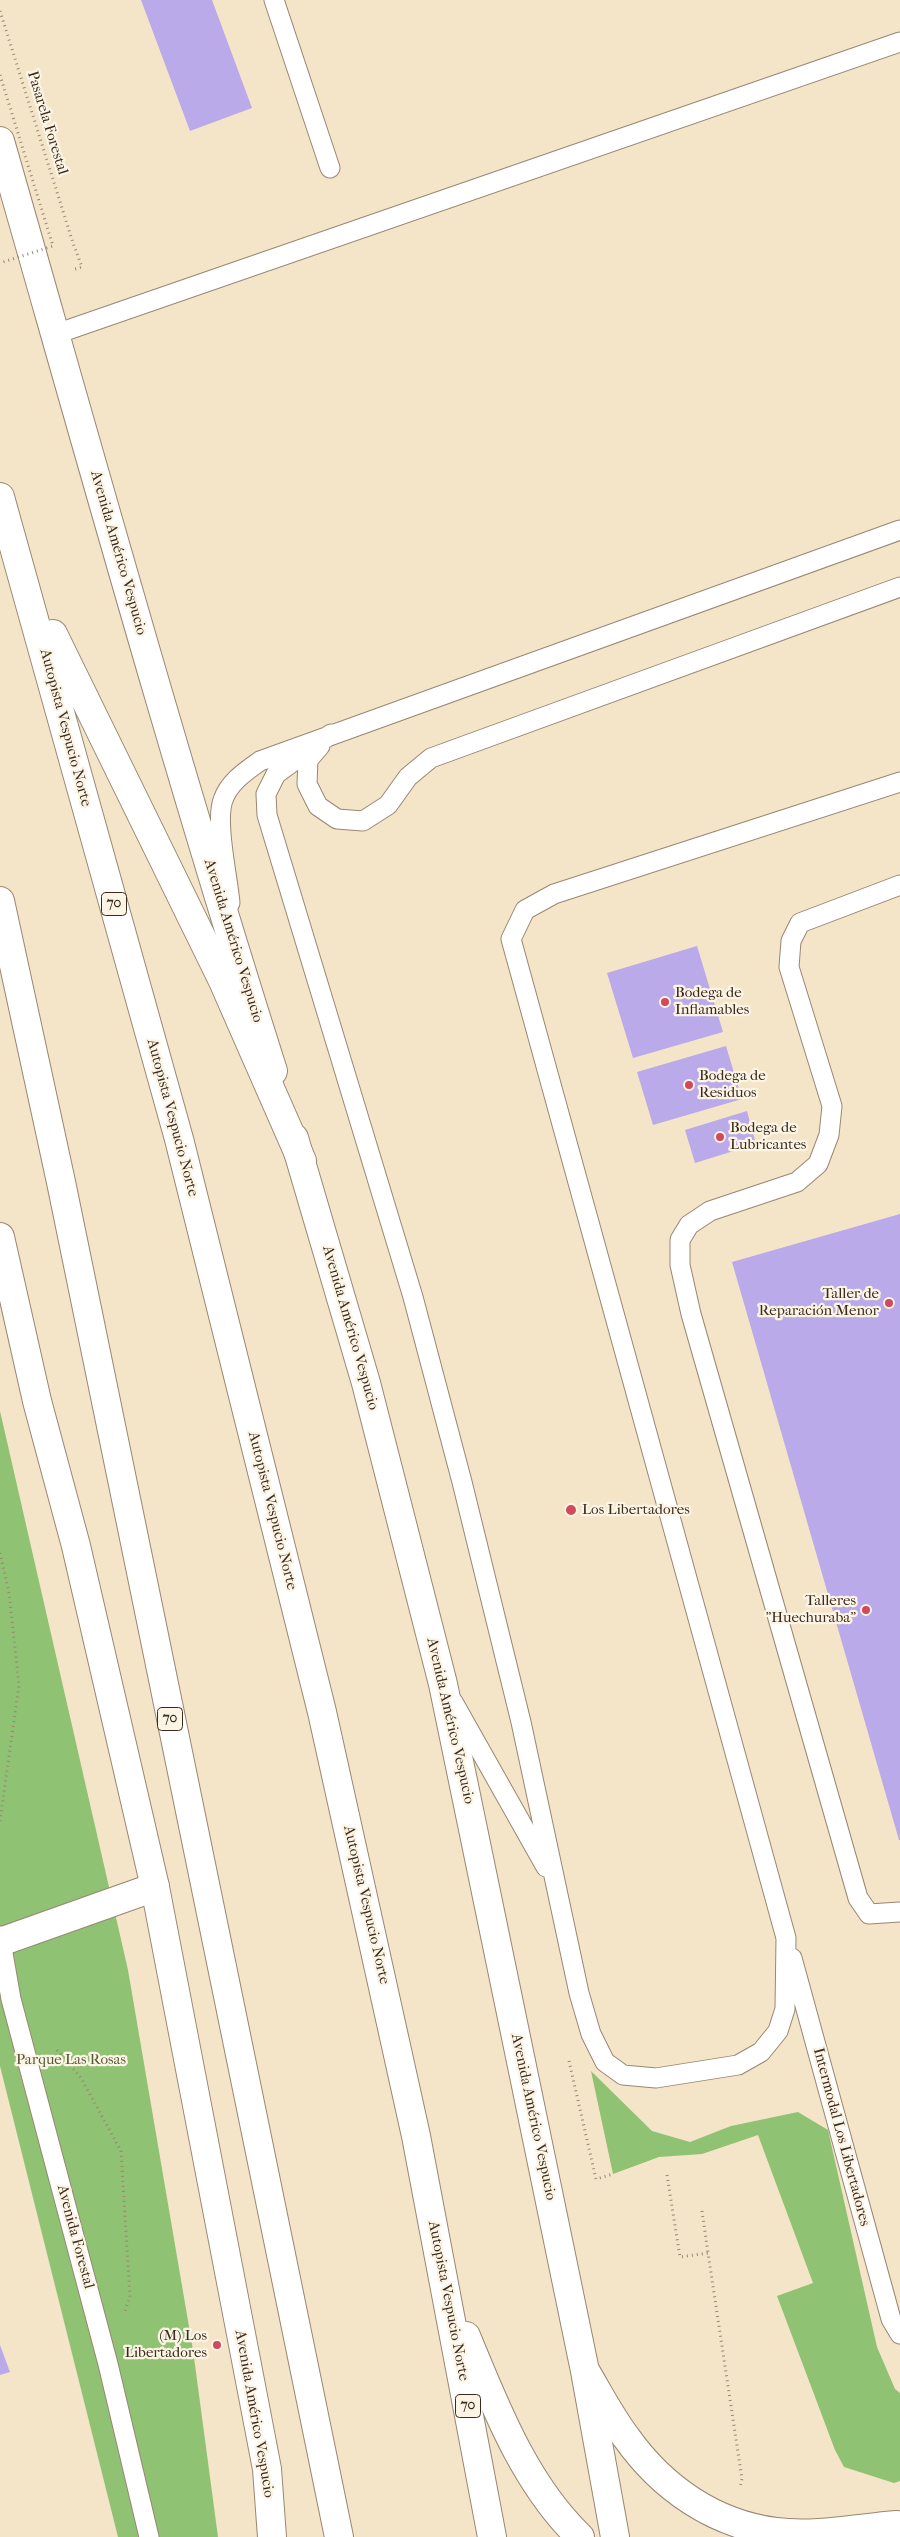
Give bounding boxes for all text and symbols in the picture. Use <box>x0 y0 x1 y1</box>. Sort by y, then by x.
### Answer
street label: Pasarela Forestal <box>23 69 71 177</box>
street label: Avenida Américo Vespucio <box>86 469 150 637</box>
street label: Autopista Vespucio Norte <box>35 647 95 809</box>
street label: Avenida Américo Vespucio <box>200 857 266 1025</box>
road number: 70 <box>102 892 126 916</box>
place label: Bodega de Inflamables <box>675 984 749 1019</box>
marker: Bodega de Inflamables <box>659 996 671 1008</box>
street label: Autopista Vespucio Norte <box>142 1037 202 1199</box>
place label: Bodega de Residuos <box>699 1067 766 1102</box>
marker: Bodega de Residuos <box>683 1079 695 1091</box>
place label: Bodega de Lubricantes <box>730 1119 806 1154</box>
marker: Bodega de Lubricantes <box>714 1131 726 1143</box>
street label: Avenida Américo Vespucio <box>318 1244 382 1412</box>
place label: Taller de Reparación Menor <box>759 1285 879 1320</box>
marker: Taller de Reparación Menor <box>883 1297 895 1309</box>
street label: Autopista Vespucio Norte <box>244 1430 300 1592</box>
place label: Los Libertadores <box>582 1501 690 1519</box>
marker: Los Libertadores <box>564 1503 578 1517</box>
place label: Talleres "Huechuraba" <box>766 1592 856 1627</box>
marker: Talleres "Huechuraba" <box>860 1604 872 1616</box>
street label: Avenida Américo Vespucio <box>422 1636 478 1806</box>
road number: 70 <box>158 1708 182 1730</box>
street label: Autopista Vespucio Norte <box>339 1824 393 1986</box>
street label: Avenida Américo Vespucio <box>507 2032 559 2202</box>
street label: Intermodal Los Libertadores <box>809 2046 873 2228</box>
park label: Parque Las Rosas <box>16 2051 126 2069</box>
street label: Avenida Forestal <box>53 2183 97 2291</box>
street label: Autopista Vespucio Norte <box>424 2220 472 2382</box>
place label: (M) Los Libertadores <box>125 2327 207 2362</box>
street label: Avenida Américo Vespucio <box>230 2329 278 2499</box>
marker: (M) Los Libertadores <box>211 2339 223 2351</box>
road number: 70 <box>456 2394 480 2418</box>

